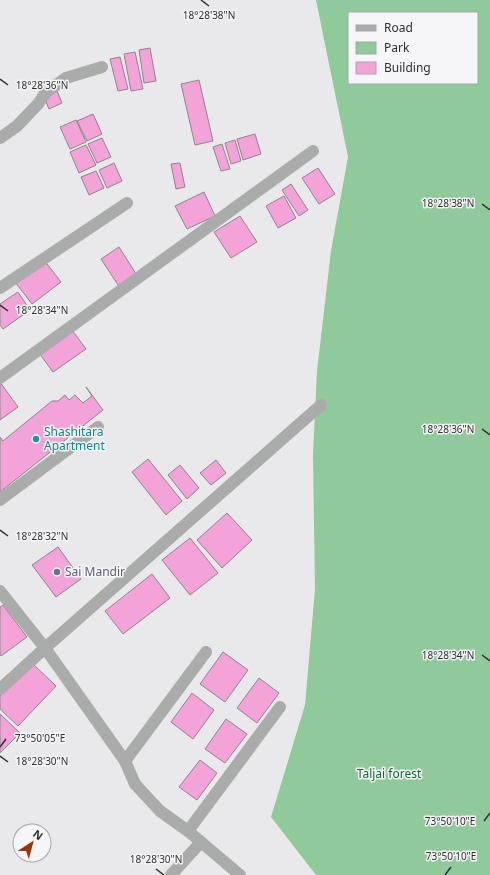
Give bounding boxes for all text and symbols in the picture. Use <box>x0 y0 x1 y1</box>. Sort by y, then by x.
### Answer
text: 18°28'38"N <box>183 8 235 22</box>
legend <box>348 12 478 84</box>
text: Road <box>384 19 413 36</box>
text: Park <box>384 39 410 56</box>
text: Building <box>384 59 431 76</box>
text: 18°28'36"N <box>16 78 68 92</box>
text: 18°28'38"N <box>422 196 474 210</box>
text: 18°28'34"N <box>16 303 68 317</box>
text: 18°28'36"N <box>422 422 474 436</box>
place label: Shashitara Apartment <box>44 423 105 454</box>
marker: Shashitara Apartment <box>31 434 41 444</box>
text: 18°28'32"N <box>16 529 68 543</box>
place label: Sai Mandir <box>65 563 125 580</box>
marker: Sai Mandir <box>52 567 62 577</box>
text: 18°28'34"N <box>422 648 474 662</box>
text: 73°50'05"E <box>15 731 65 745</box>
text: 18°28'30"N <box>16 754 68 768</box>
park label: Taljai forest <box>357 765 422 782</box>
text: 73°50'10"E <box>425 814 475 828</box>
north arrow <box>12 823 52 863</box>
text: N <box>30 826 46 843</box>
text: 73°50'10"E <box>426 849 476 863</box>
text: 18°28'30"N <box>130 852 182 866</box>

